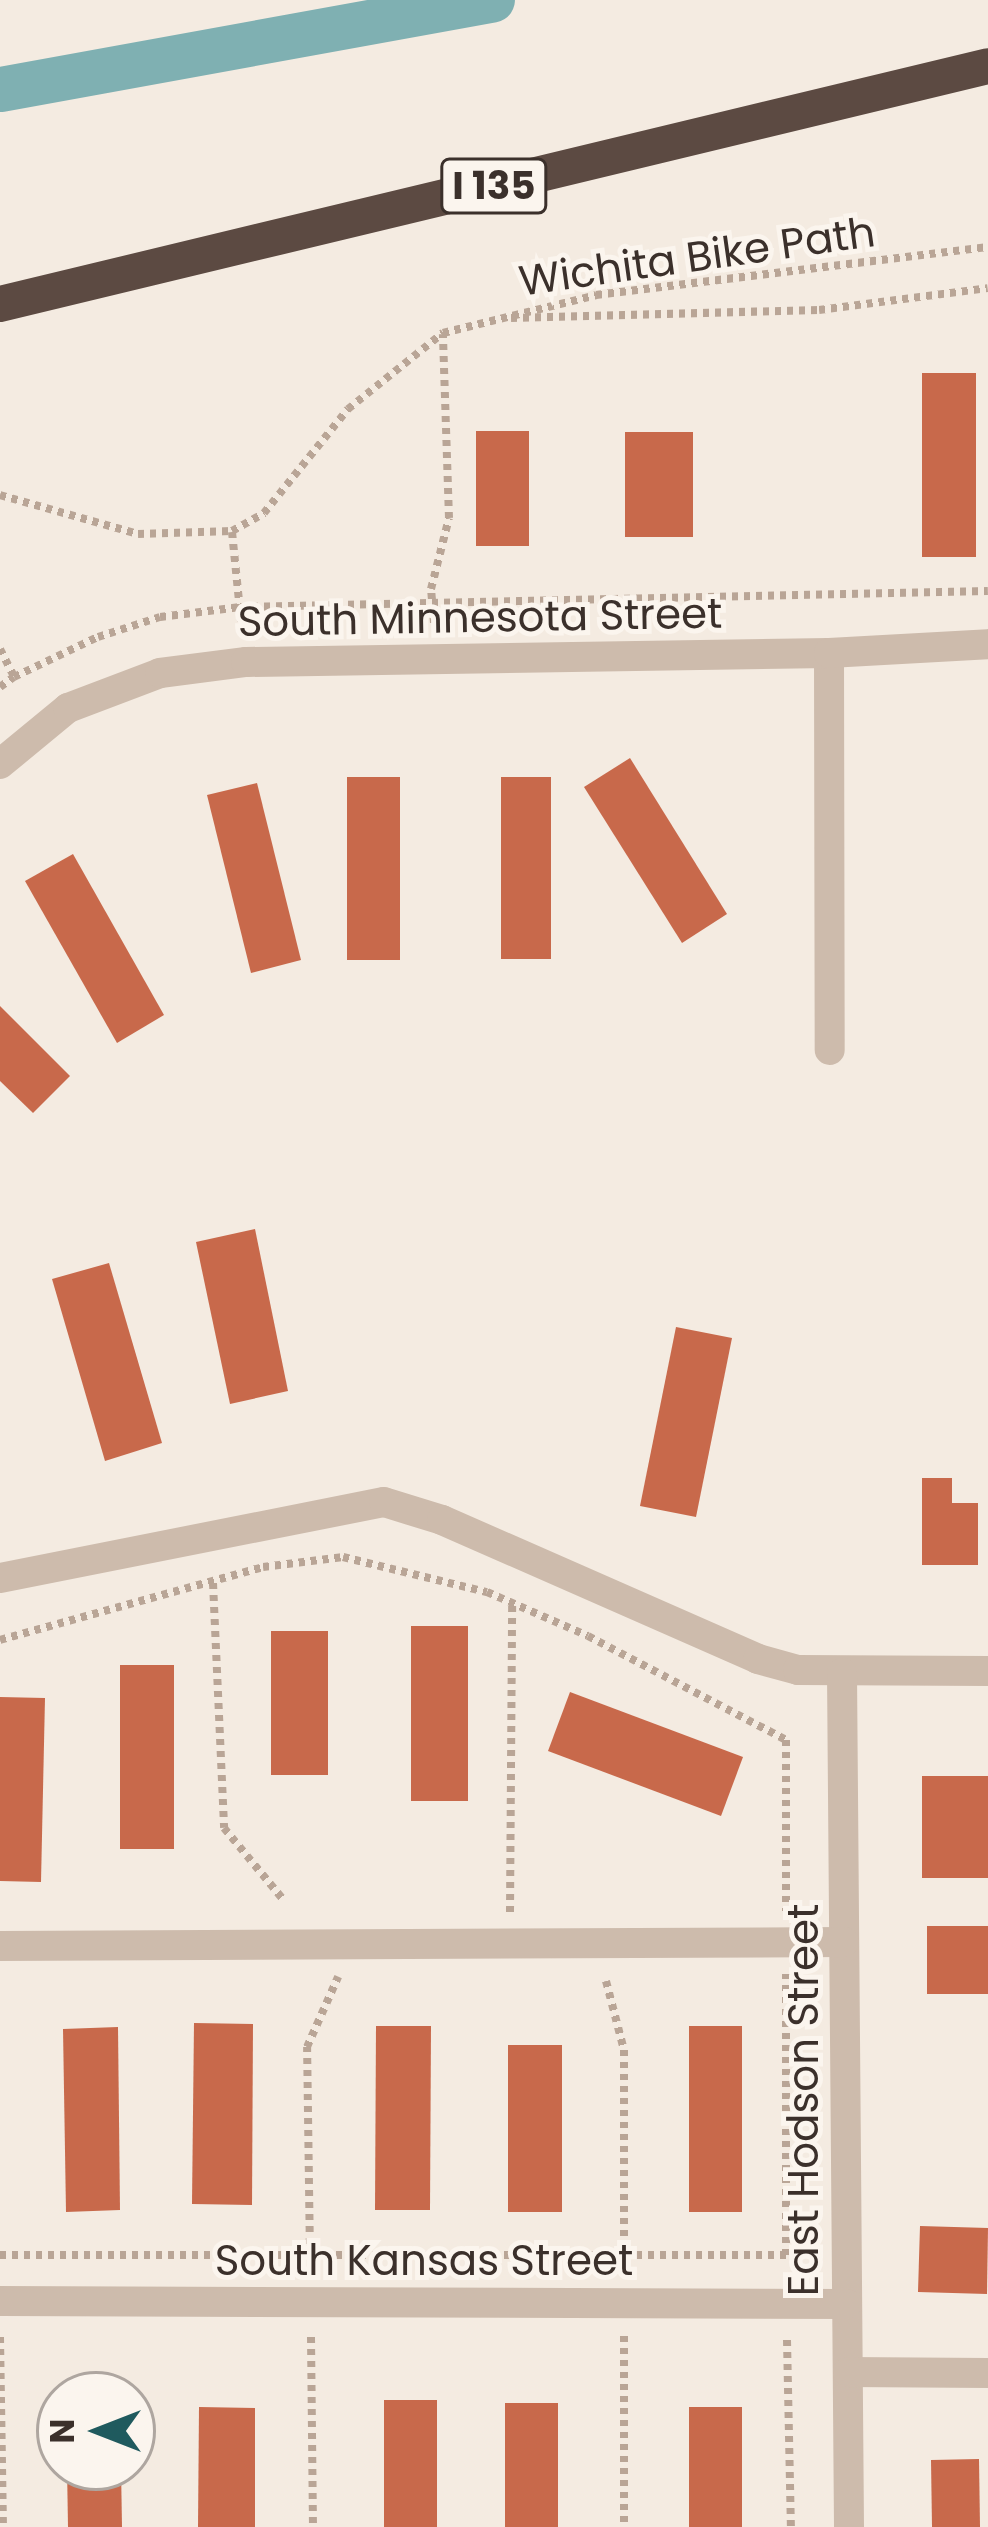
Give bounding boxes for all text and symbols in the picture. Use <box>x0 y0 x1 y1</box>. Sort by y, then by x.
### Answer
road number: I 135 <box>440 153 548 219</box>
street label: Wichita Bike Path <box>516 207 878 307</box>
street label: South Minnesota Street <box>237 589 723 647</box>
street label: East Hodson Street <box>779 1904 829 2296</box>
street label: South Kansas Street <box>215 2236 633 2286</box>
north arrow <box>36 2371 156 2491</box>
text: N <box>39 2419 86 2443</box>

